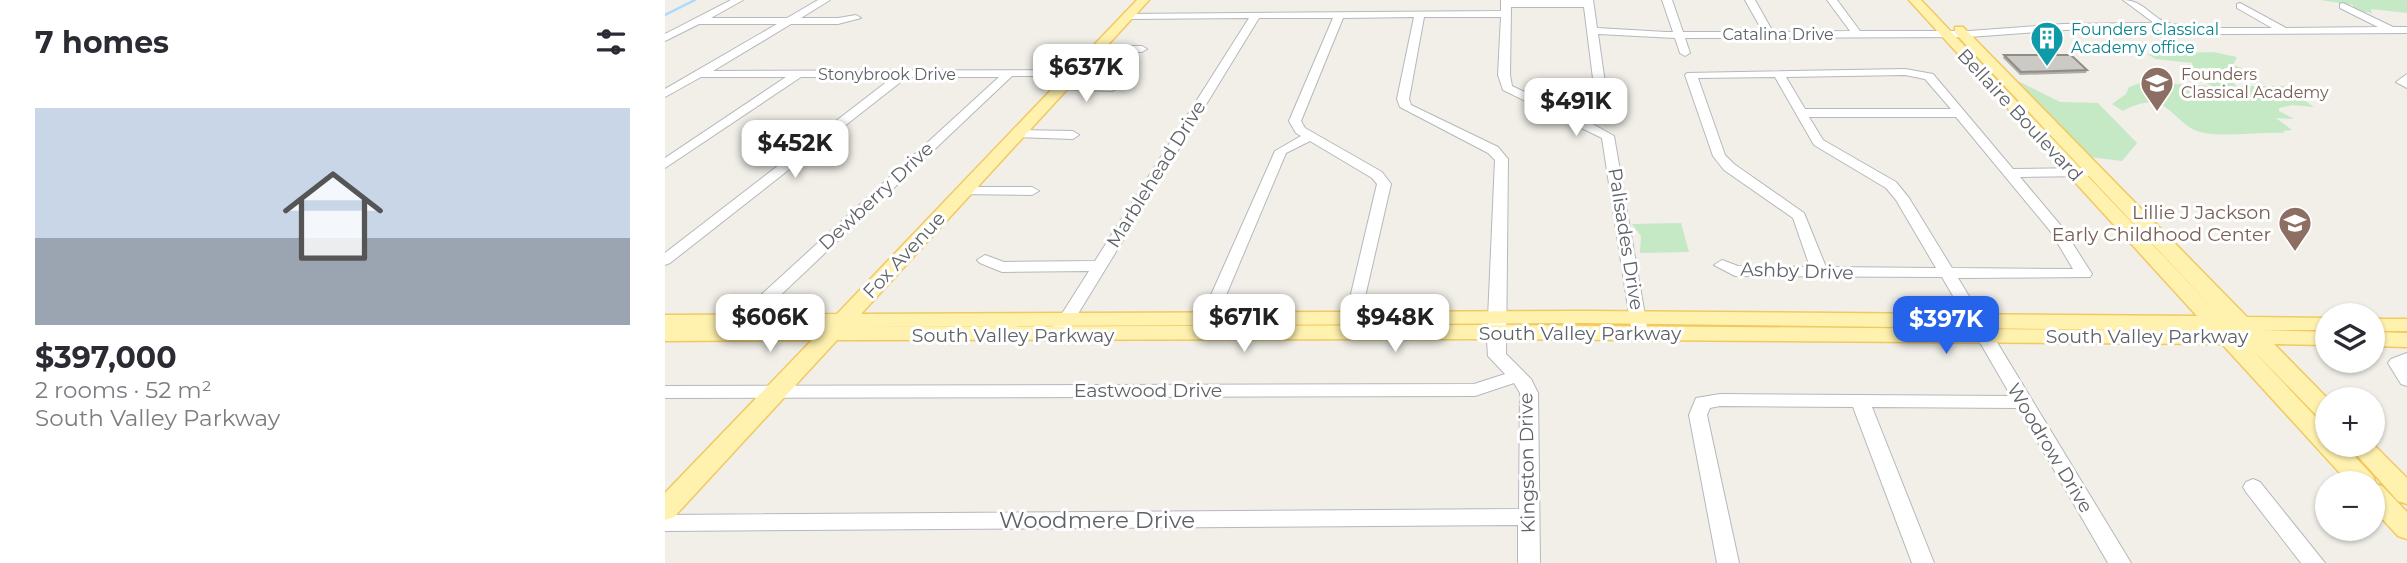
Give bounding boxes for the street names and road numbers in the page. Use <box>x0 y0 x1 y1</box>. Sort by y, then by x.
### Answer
street label: Catalina Drive <box>1722 25 1834 44</box>
street label: Bellaire Boulevard <box>1953 44 2087 186</box>
street label: Stonybrook Drive <box>818 65 956 84</box>
street label: Marblehead Drive <box>1101 96 1211 252</box>
street label: Dewberry Drive <box>814 137 938 255</box>
street label: Palisades Drive <box>1603 166 1649 312</box>
street label: Fox Avenue <box>858 207 950 303</box>
street label: Ashby Drive <box>1740 258 1854 284</box>
street label: South Valley Parkway <box>1479 322 1682 345</box>
street label: South Valley Parkway <box>912 324 1115 347</box>
street label: South Valley Parkway <box>2046 325 2249 348</box>
street label: Eastwood Drive <box>1074 379 1222 402</box>
street label: Woodrow Drive <box>2002 379 2098 517</box>
street label: Kingston Drive <box>1514 393 1540 533</box>
street label: Woodmere Drive <box>999 506 1195 534</box>

